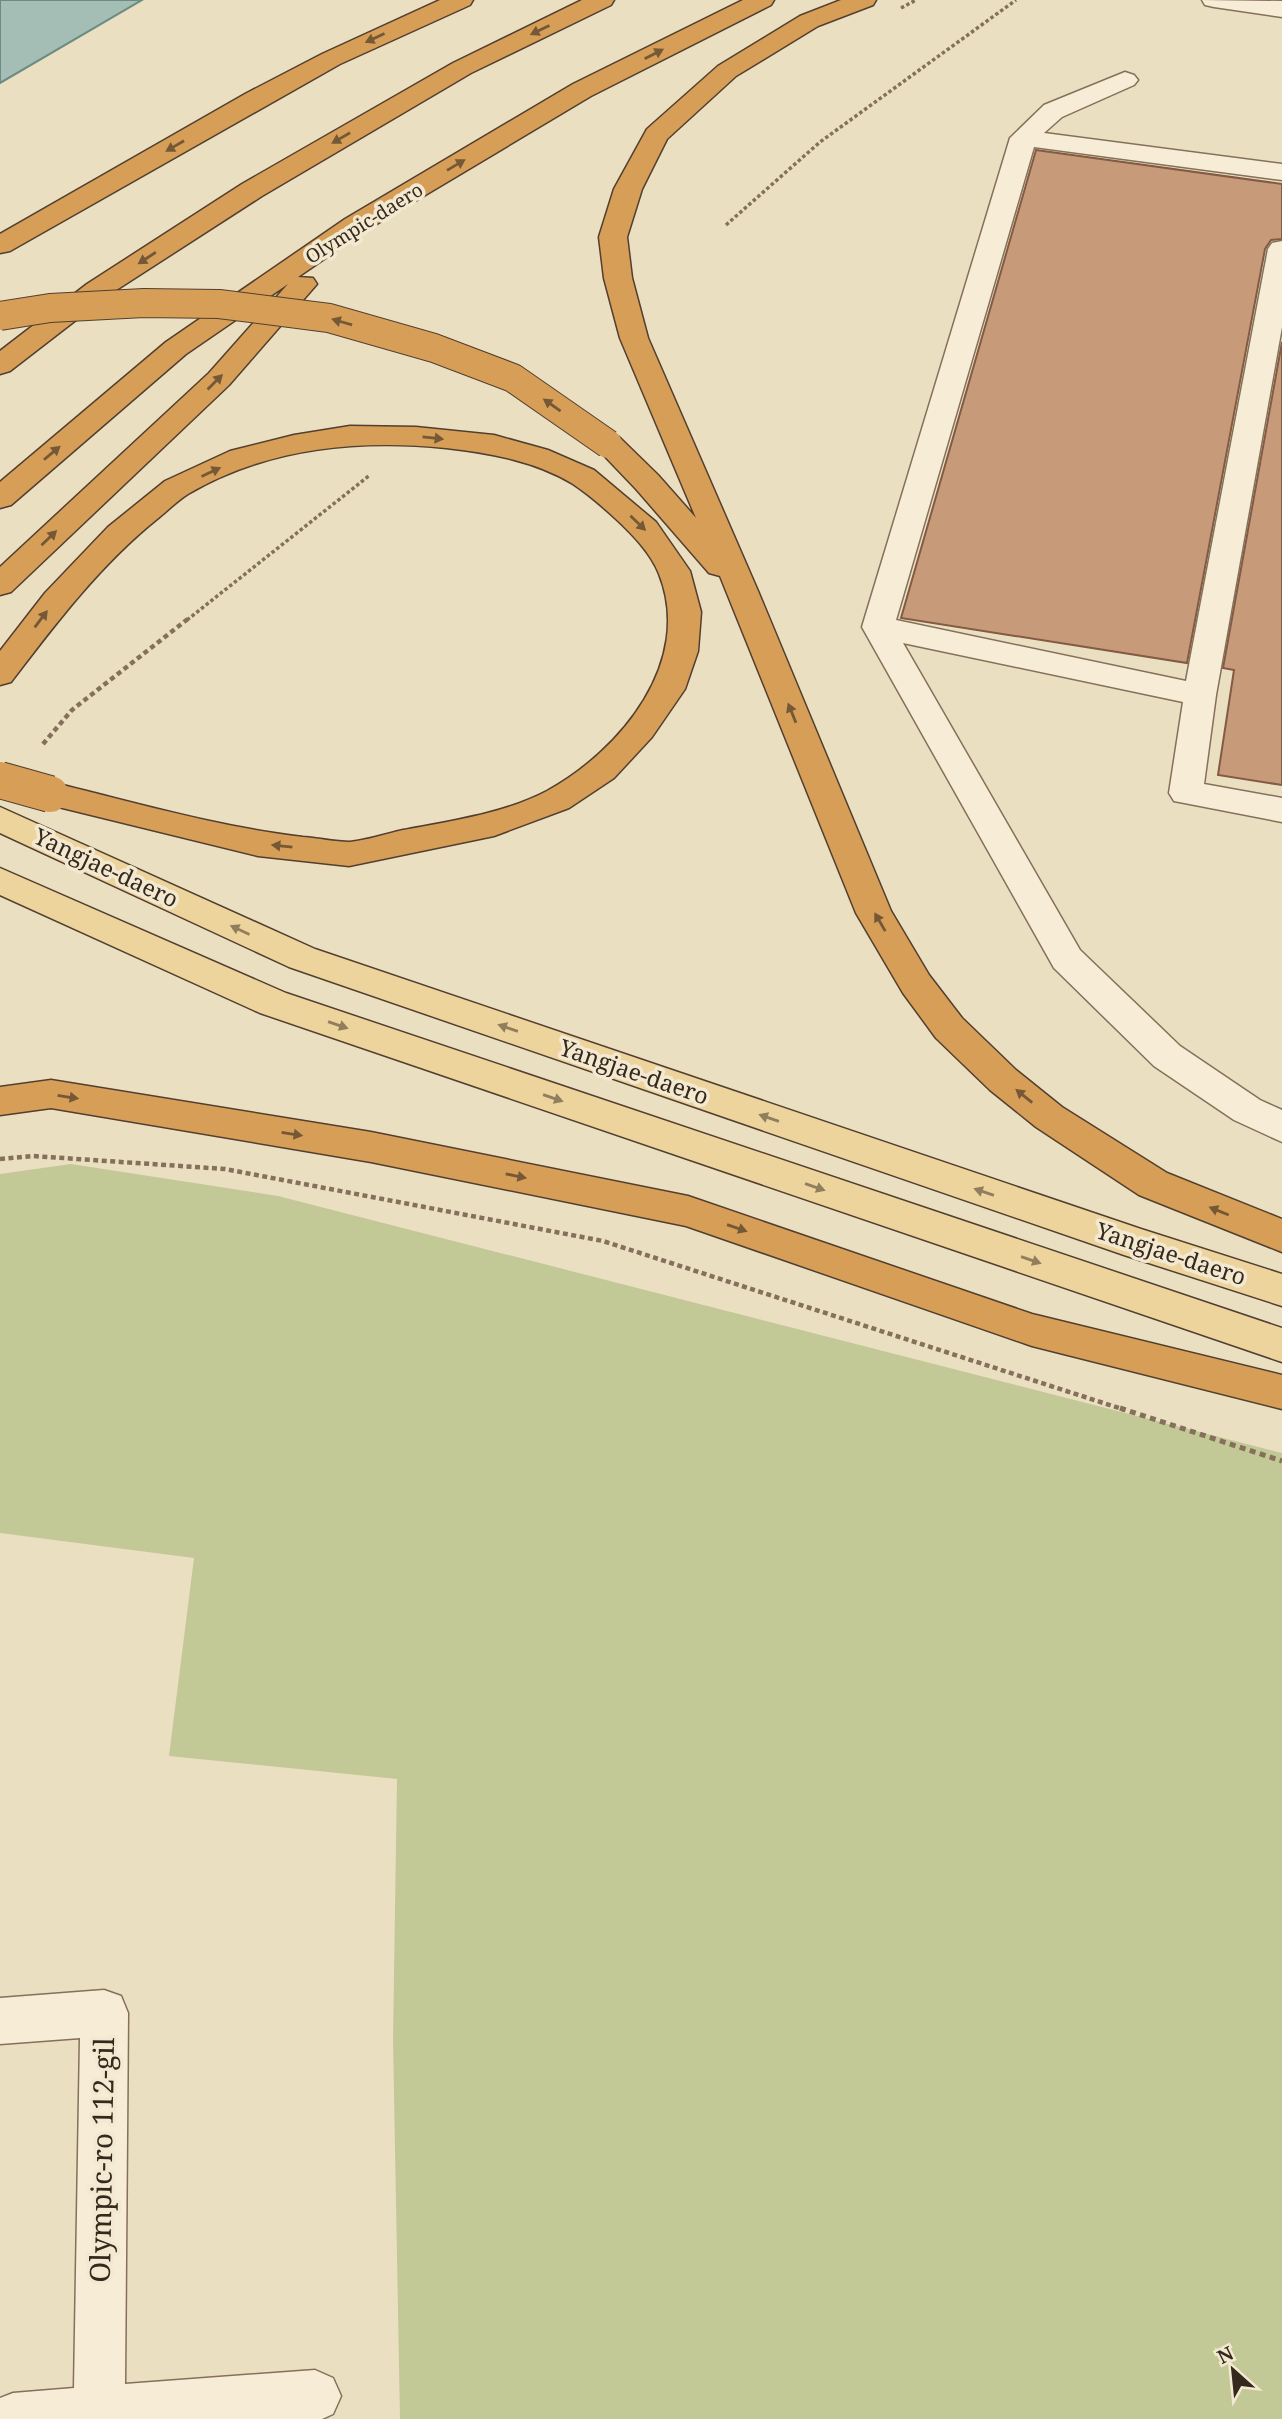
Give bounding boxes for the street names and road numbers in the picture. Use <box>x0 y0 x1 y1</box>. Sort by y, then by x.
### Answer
street label: Olympic-daero <box>300 176 428 270</box>
street label: Yangjae-daero <box>28 819 184 915</box>
street label: Yangjae-daero <box>554 1030 713 1112</box>
street label: Yangjae-daero <box>1091 1213 1250 1292</box>
street label: Olympic-ro 112-gil <box>80 2037 122 2283</box>

